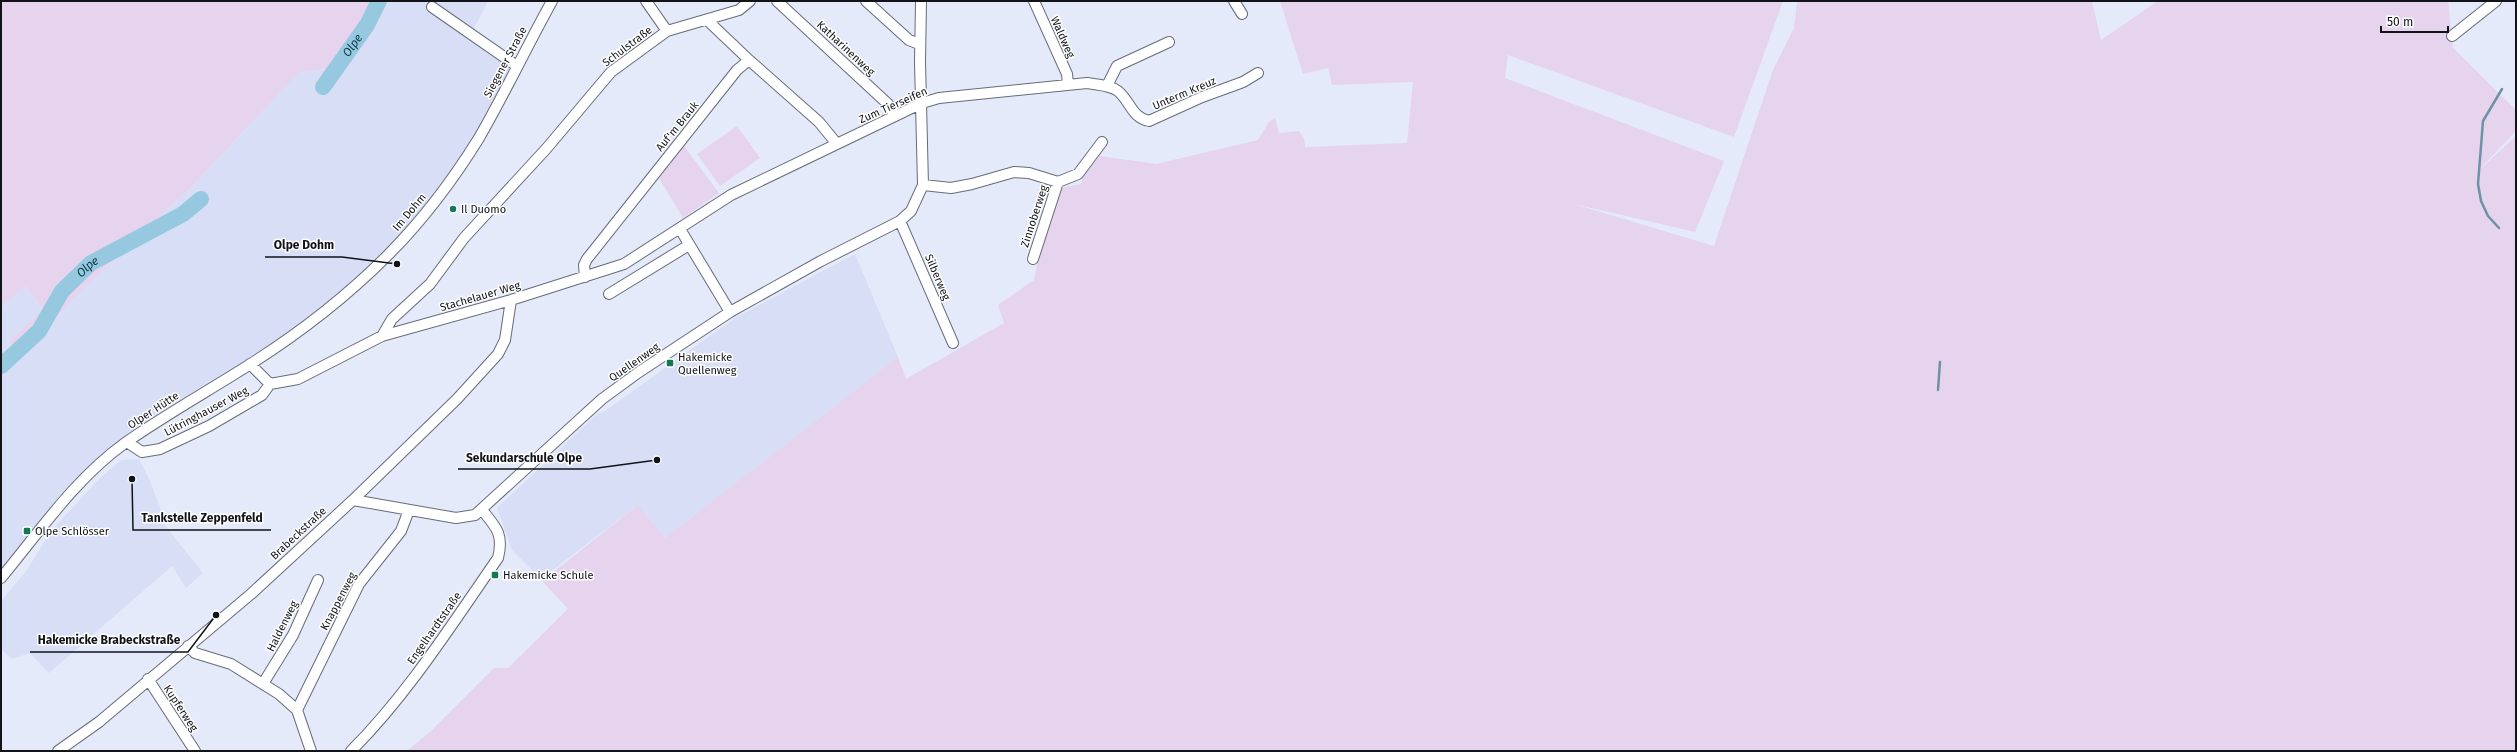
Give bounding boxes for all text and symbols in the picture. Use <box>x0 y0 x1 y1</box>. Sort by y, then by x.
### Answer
scale bar <box>2381 8 2448 34</box>
street label: Waldweg <box>1048 14 1078 60</box>
text: 50 m <box>2387 15 2413 29</box>
street label: Katharinenweg <box>814 18 878 79</box>
street label: Siegener Straße <box>481 24 530 100</box>
street label: Schulstraße <box>600 24 655 69</box>
water label: Olpe <box>340 31 365 60</box>
street label: Unterm Kreuz <box>1150 74 1218 113</box>
street label: Zum Tierseifen <box>857 85 929 126</box>
street label: Auf'm Brauk <box>653 98 702 154</box>
street label: Zinnoberweg <box>1018 183 1051 249</box>
street label: Im Dohm <box>390 191 429 234</box>
place label: Il Duomo <box>461 203 506 216</box>
marker: Il Duomo <box>448 204 458 214</box>
callout: Olpe Dohm <box>265 233 342 257</box>
text: Olpe Dohm <box>274 238 334 252</box>
street label: Silberweg <box>922 252 953 302</box>
water label: Olpe <box>74 253 101 280</box>
street label: Stachelauer Weg <box>438 279 522 314</box>
street label: Quellenweg <box>607 340 662 384</box>
place label: Hakemicke Quellenweg <box>678 351 737 377</box>
marker: Hakemicke Quellenweg <box>665 358 675 368</box>
street label: Lütringhauser Weg <box>162 384 251 439</box>
street label: Olper Hütte <box>125 389 181 432</box>
callout: Sekundarschule Olpe <box>458 445 590 469</box>
text: Sekundarschule Olpe <box>466 451 582 465</box>
street label: Brabeckstraße <box>268 504 329 562</box>
callout: Tankstelle Zeppenfeld <box>133 506 271 530</box>
text: Tankstelle Zeppenfeld <box>141 511 263 525</box>
place label: Olpe Schlösser <box>35 525 110 538</box>
marker: Olpe Schlösser <box>22 526 32 536</box>
place label: Hakemicke Schule <box>503 569 594 582</box>
street label: Knappenweg <box>318 570 359 633</box>
marker: Hakemicke Schule <box>490 570 500 580</box>
street label: Engelhardtstraße <box>405 590 464 667</box>
street label: Haldenweg <box>264 598 301 654</box>
callout: Hakemicke Brabeckstraße <box>30 628 188 652</box>
text: Hakemicke Brabeckstraße <box>38 633 181 647</box>
street label: Kupferweg <box>161 683 201 734</box>

